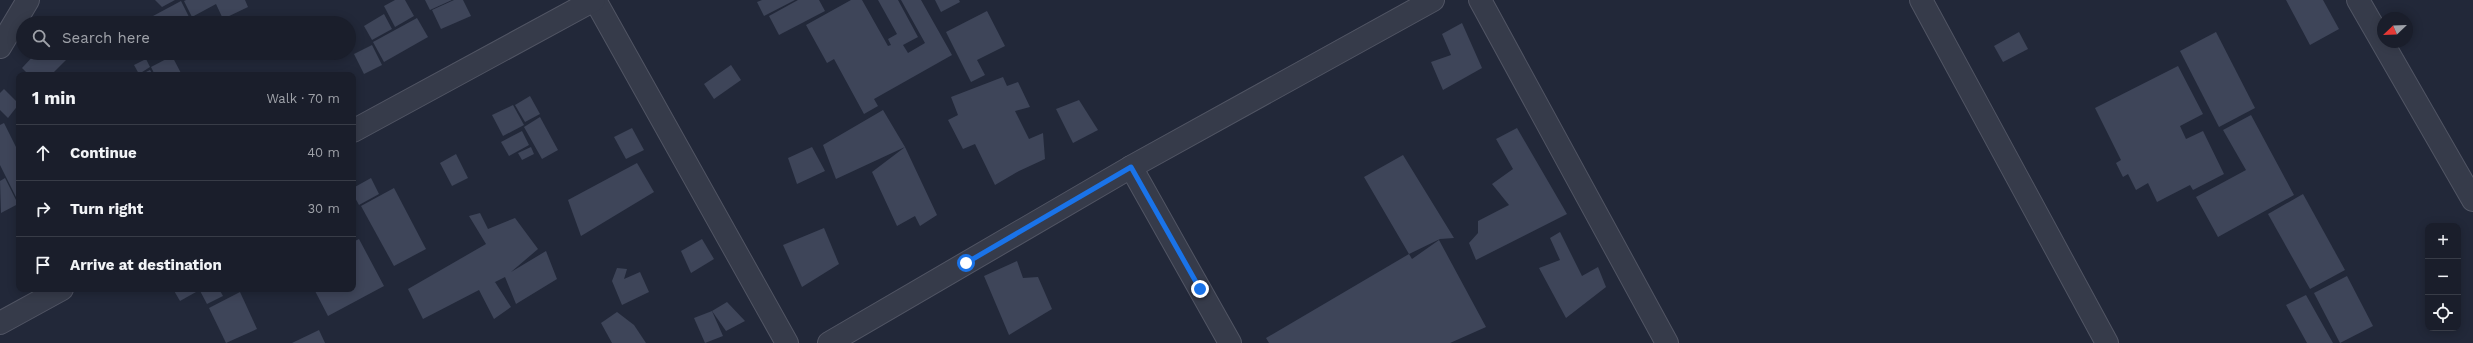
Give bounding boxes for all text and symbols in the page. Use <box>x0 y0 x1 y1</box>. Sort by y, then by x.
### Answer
north arrow <box>2377 12 2413 48</box>
search box <box>16 16 356 60</box>
icon: search <box>30 27 52 49</box>
text: Search here <box>62 29 150 47</box>
text: 1 min <box>32 88 76 108</box>
text: Walk · 70 m <box>266 91 340 106</box>
icon: ahead <box>32 142 54 164</box>
text: Continue <box>70 144 137 162</box>
text: 40 m <box>307 145 340 160</box>
icon: right <box>32 198 54 220</box>
text: Turn right <box>70 200 143 218</box>
text: 30 m <box>308 201 340 216</box>
map controls <box>2425 223 2461 331</box>
button: + <box>2425 223 2461 259</box>
icon: arrive <box>32 254 54 276</box>
route start <box>957 254 975 272</box>
text: Arrive at destination <box>70 256 222 274</box>
button: − <box>2425 259 2461 295</box>
route end <box>1191 280 1209 298</box>
button: locate <box>2425 295 2461 331</box>

